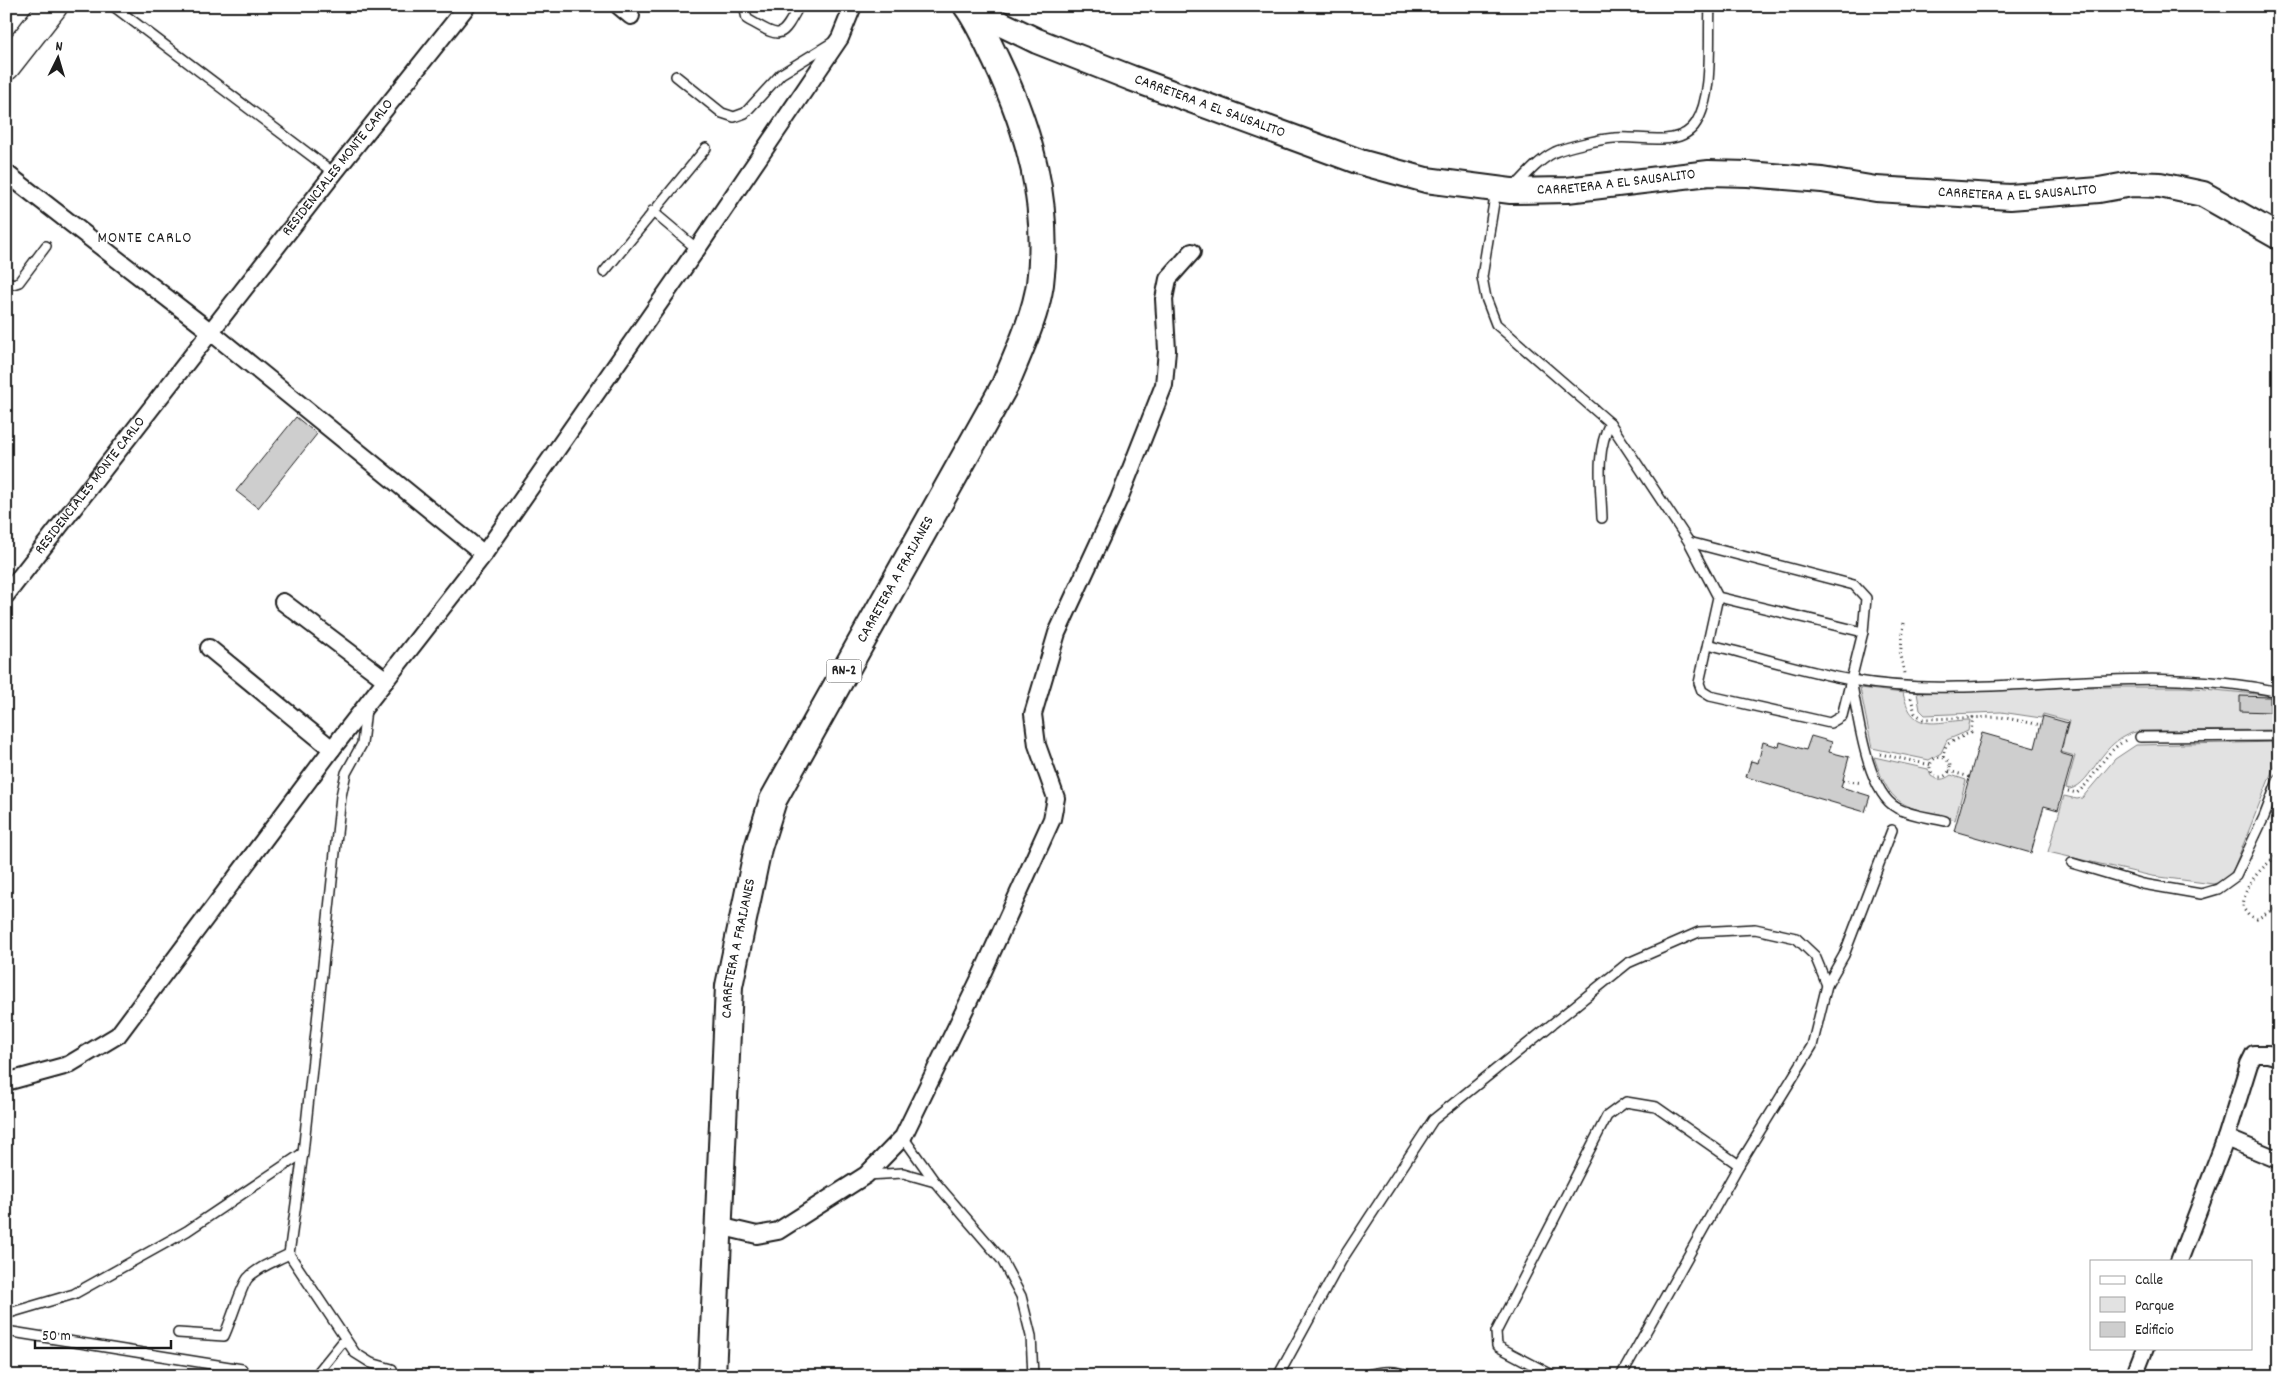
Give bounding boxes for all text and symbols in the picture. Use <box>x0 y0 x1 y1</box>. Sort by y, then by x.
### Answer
north arrow <box>32 32 82 82</box>
text: N <box>55 37 63 57</box>
street label: CARRETERA A EL SAUSALITO <box>1131 69 1288 145</box>
street label: RESIDENCIALES MONTE CARLO <box>277 95 399 242</box>
street label: CARRETERA A EL SAUSALITO <box>1537 164 1697 202</box>
street label: CARRETERA A EL SAUSALITO <box>1937 179 2098 208</box>
district label: MONTE CARLO <box>98 227 192 250</box>
street label: RESIDENCIALES MONTE CARLO <box>30 412 151 560</box>
street label: CARRETERA A FRAIJANES <box>852 512 940 647</box>
road number: RN-2 <box>826 659 862 682</box>
street label: CARRETERA A FRAIJANES <box>717 877 762 1019</box>
legend <box>2090 1260 2252 1350</box>
text: Calle <box>2135 1270 2164 1292</box>
text: Parque <box>2135 1296 2175 1318</box>
scale bar <box>35 1317 171 1349</box>
text: Edificio <box>2135 1320 2174 1342</box>
text: 50 m <box>42 1326 71 1348</box>

